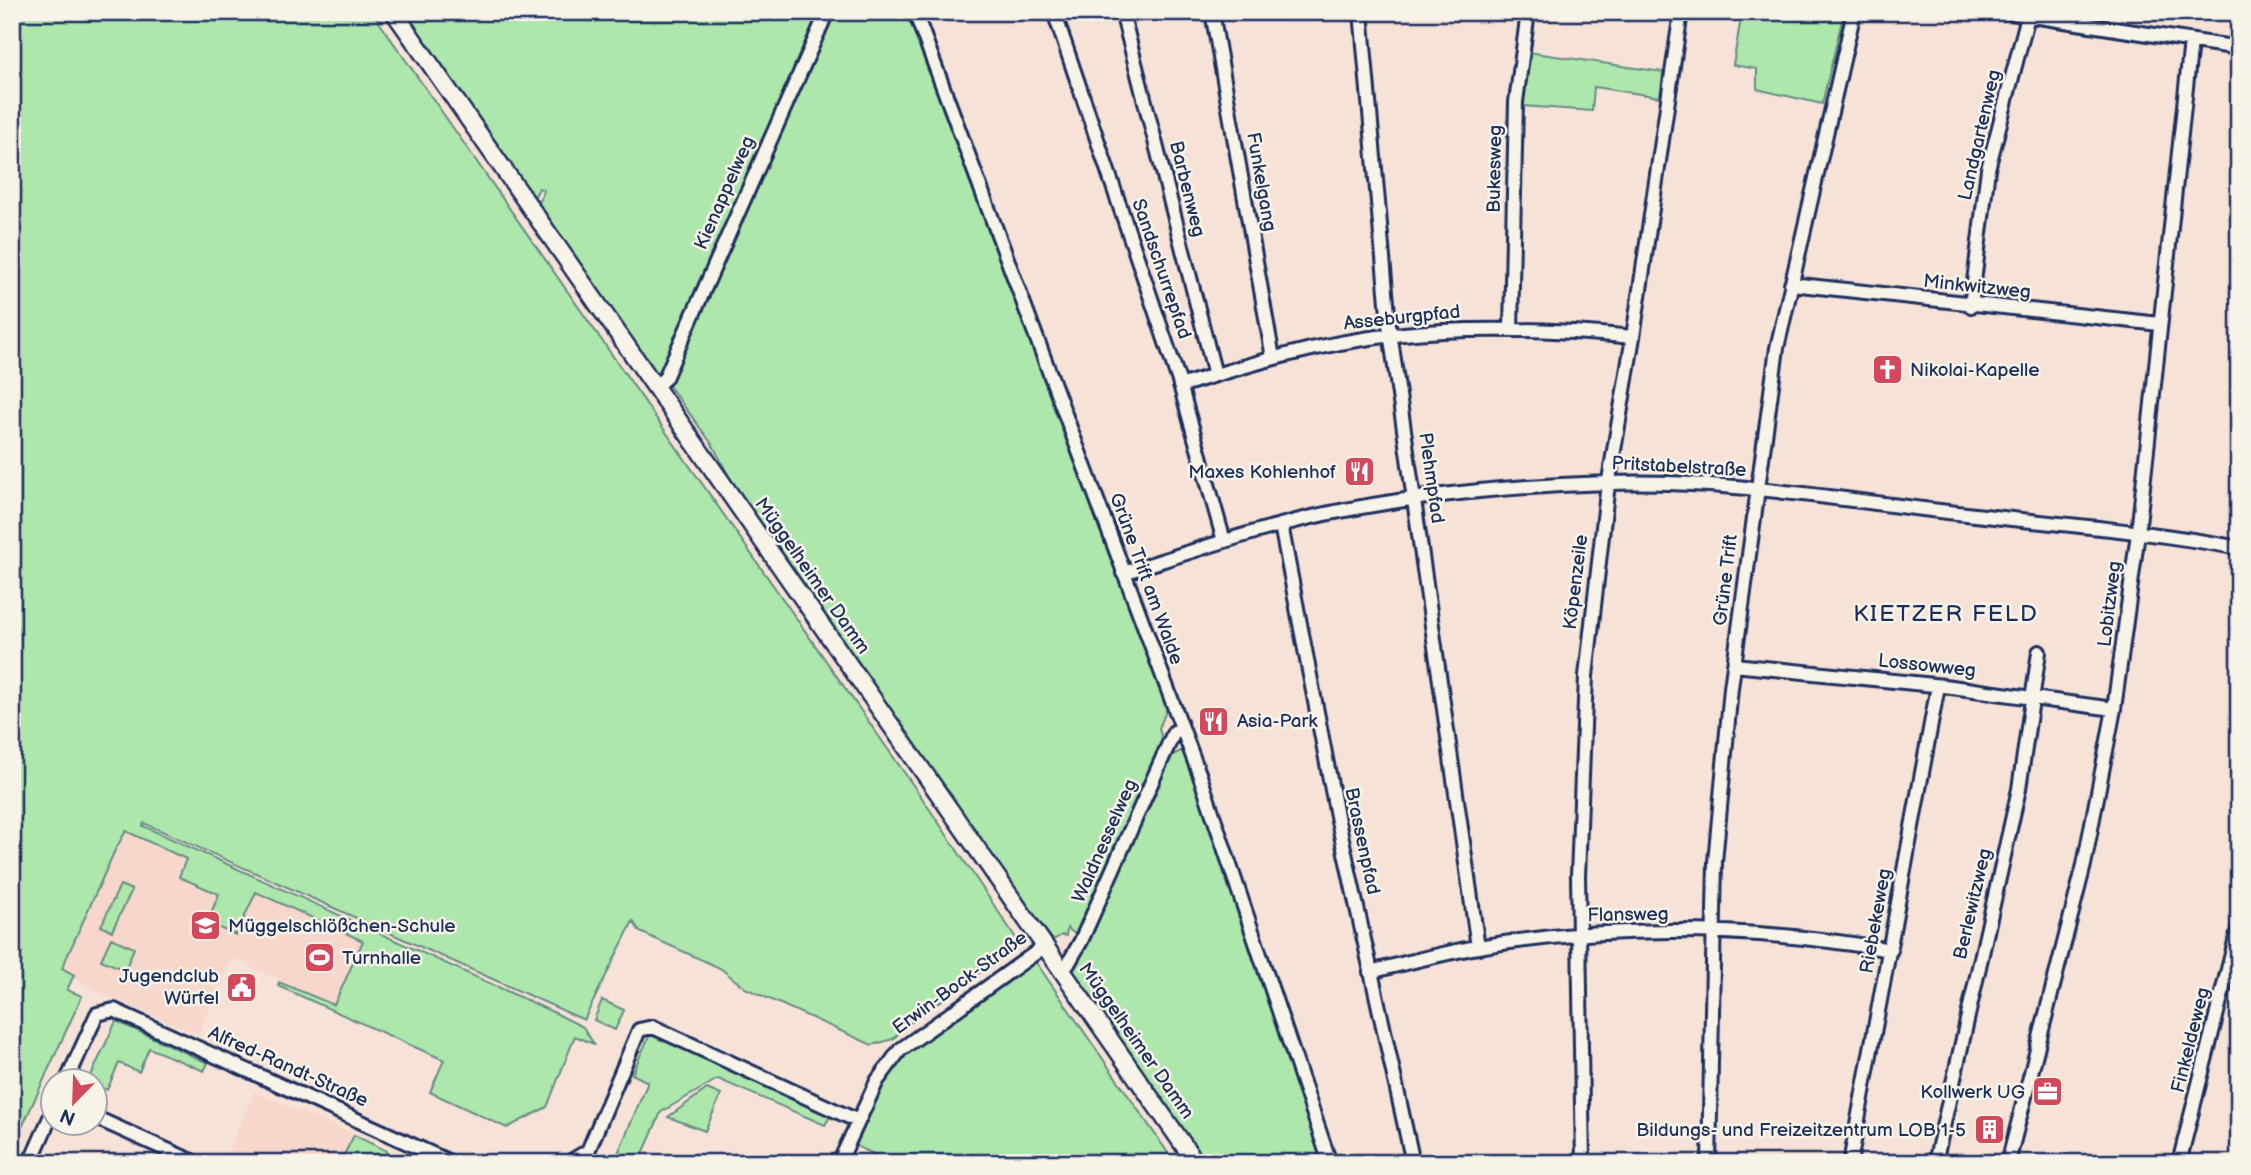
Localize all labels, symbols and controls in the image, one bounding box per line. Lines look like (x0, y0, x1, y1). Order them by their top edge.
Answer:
street label: Landgartenweg (1954, 67, 2006, 203)
street label: Bukesweg (1483, 125, 1507, 213)
street label: Funkelgang (1241, 131, 1281, 233)
street label: Kienappelweg (690, 133, 760, 253)
street label: Barbenweg (1164, 139, 1210, 239)
street label: Sandschurrepfad (1126, 196, 1196, 342)
street label: Minkwitzweg (1922, 270, 2032, 304)
street label: Asseburgpfad (1342, 300, 1462, 336)
church icon: Nikolai-Kapelle (1870, 353, 1904, 387)
place label: Nikolai-Kapelle (1910, 359, 2039, 382)
street label: Plehmpfad (1413, 431, 1449, 525)
street label: Pritstabelstraße (1611, 452, 1747, 482)
restaurant icon: Maxes Kohlenhof (1342, 455, 1376, 489)
place label: Maxes Kohlenhof (1188, 461, 1336, 484)
street label: Grüne Trift am Walde (1104, 490, 1188, 668)
street label: Müggelheimer Damm (749, 493, 875, 659)
street label: Köpenzeile (1559, 533, 1593, 631)
street label: Grüne Trift (1709, 533, 1743, 627)
street label: Lobitzweg (2093, 560, 2127, 648)
district label: KIETZER FELD (1853, 600, 2039, 628)
street label: Lossowweg (1877, 649, 1977, 683)
restaurant icon: Asia-Park (1197, 704, 1231, 738)
place label: Asia-Park (1237, 710, 1318, 733)
street label: Waldnesselweg (1067, 776, 1143, 906)
street label: Brassenpfad (1339, 785, 1385, 897)
street label: Berlewitzweg (1949, 846, 1997, 962)
street label: Riebekeweg (1855, 867, 1897, 975)
street label: Flansweg (1587, 903, 1669, 927)
school or university icon: Müggelschlößchen-Schule (188, 909, 222, 943)
place label: Müggelschlößchen-Schule (228, 915, 456, 938)
street label: Erwin-Bock-Straße (888, 926, 1032, 1040)
sports icon: Turnhalle (302, 941, 336, 975)
place label: Turnhalle (342, 947, 421, 970)
street label: Müggelheimer Damm (1073, 958, 1199, 1124)
place label: Jugendclub Würfel (119, 965, 219, 1010)
public building icon: Jugendclub Würfel (225, 970, 259, 1004)
street label: Finkeldeweg (2167, 985, 2215, 1095)
street label: Alfred-Randt-Straße (205, 1021, 371, 1113)
north arrow (38, 1066, 108, 1136)
office icon: Kollwerk UG (2031, 1075, 2065, 1109)
place label: Kollwerk UG (1920, 1081, 2025, 1104)
text: N (57, 1103, 79, 1130)
building icon: Bildungs- und Freizeitzentrum LOB 1-5 (1972, 1113, 2006, 1147)
place label: Bildungs- und Freizeitzentrum LOB 1-5 (1636, 1119, 1966, 1142)

